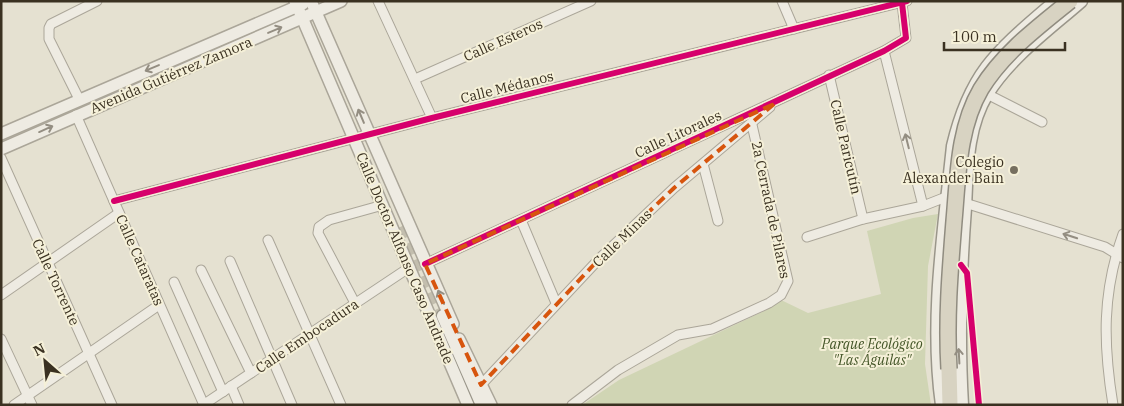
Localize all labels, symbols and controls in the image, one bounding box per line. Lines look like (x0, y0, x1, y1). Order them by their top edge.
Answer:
street label: Calle Esteros (461, 14, 546, 65)
scale bar (944, 20, 1065, 52)
one-way arrow (267, 24, 282, 34)
text: 100 m (952, 27, 997, 46)
street label: Avenida Gutiérrez Zamora (87, 33, 255, 117)
one-way arrow (145, 64, 160, 73)
street label: Calle Médanos (459, 67, 556, 107)
street label: Calle Paricutín (826, 98, 866, 196)
street label: Calle Litorales (632, 106, 724, 162)
one-way arrow (355, 109, 365, 124)
one-way arrow (38, 124, 53, 134)
one-way arrow (902, 134, 911, 150)
street label: 2a Cerrada de Pilares (748, 140, 794, 281)
street label: Calle Doctor Alfonso Caso Andrade (352, 150, 458, 366)
place label: Colegio Alexander Bain (903, 153, 1004, 187)
marker: Colegio Alexander Bain (1008, 164, 1020, 176)
street label: Calle Minas (588, 205, 656, 271)
street label: Calle Cataratas (112, 212, 168, 309)
one-way arrow (1063, 231, 1079, 240)
street label: Calle Torrente (28, 236, 84, 328)
one-way arrow (435, 290, 445, 305)
street label: Calle Embocadura (252, 295, 362, 377)
park label: Parque Ecológico "Las Águilas" (820, 335, 923, 369)
north arrow (20, 336, 70, 386)
text: N (30, 339, 48, 360)
one-way arrow (955, 348, 964, 364)

